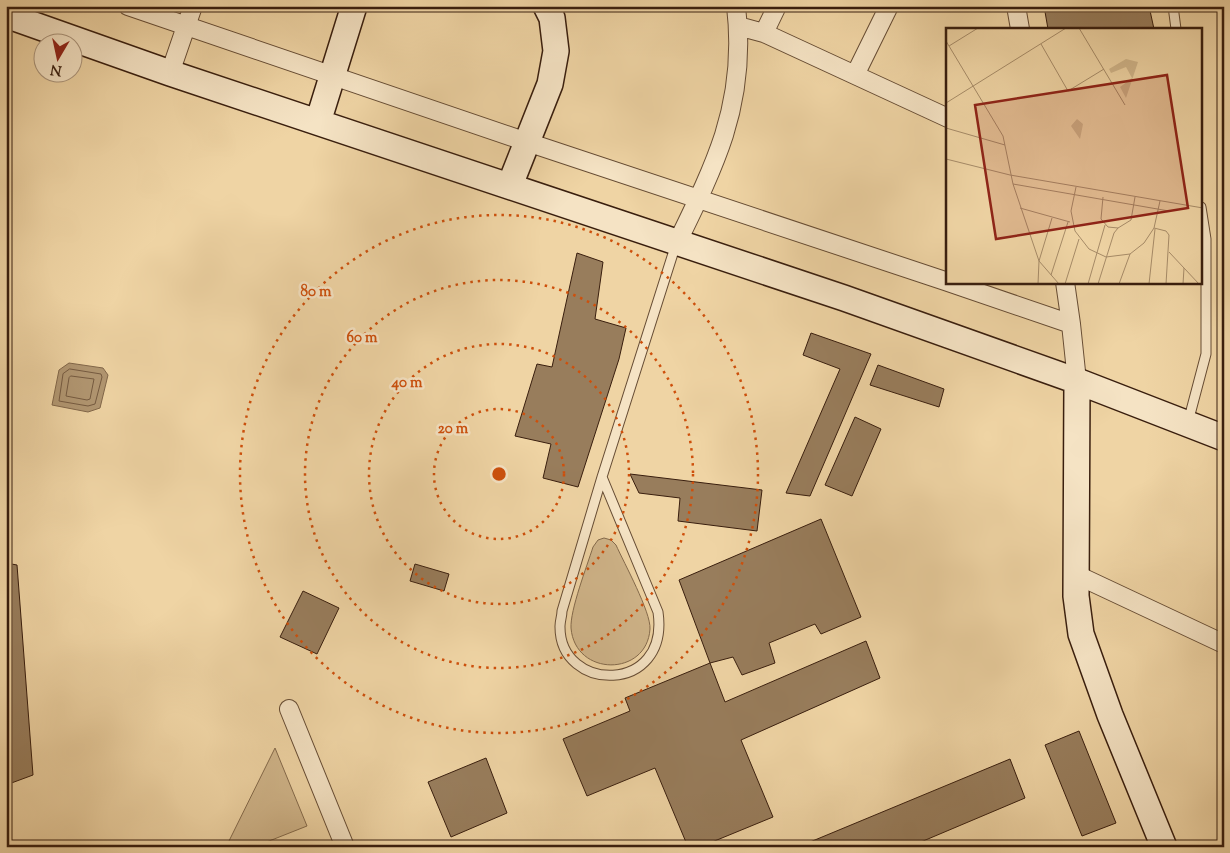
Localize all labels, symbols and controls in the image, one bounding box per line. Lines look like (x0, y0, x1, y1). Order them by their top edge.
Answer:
inset map (946, 28, 1202, 284)
north arrow (32, 32, 82, 82)
text: N (49, 58, 63, 80)
text: 80 m (300, 282, 332, 303)
text: 60 m (347, 328, 378, 349)
text: 40 m (391, 373, 423, 394)
text: 20 m (438, 419, 469, 440)
centre of rings (490, 465, 508, 483)

